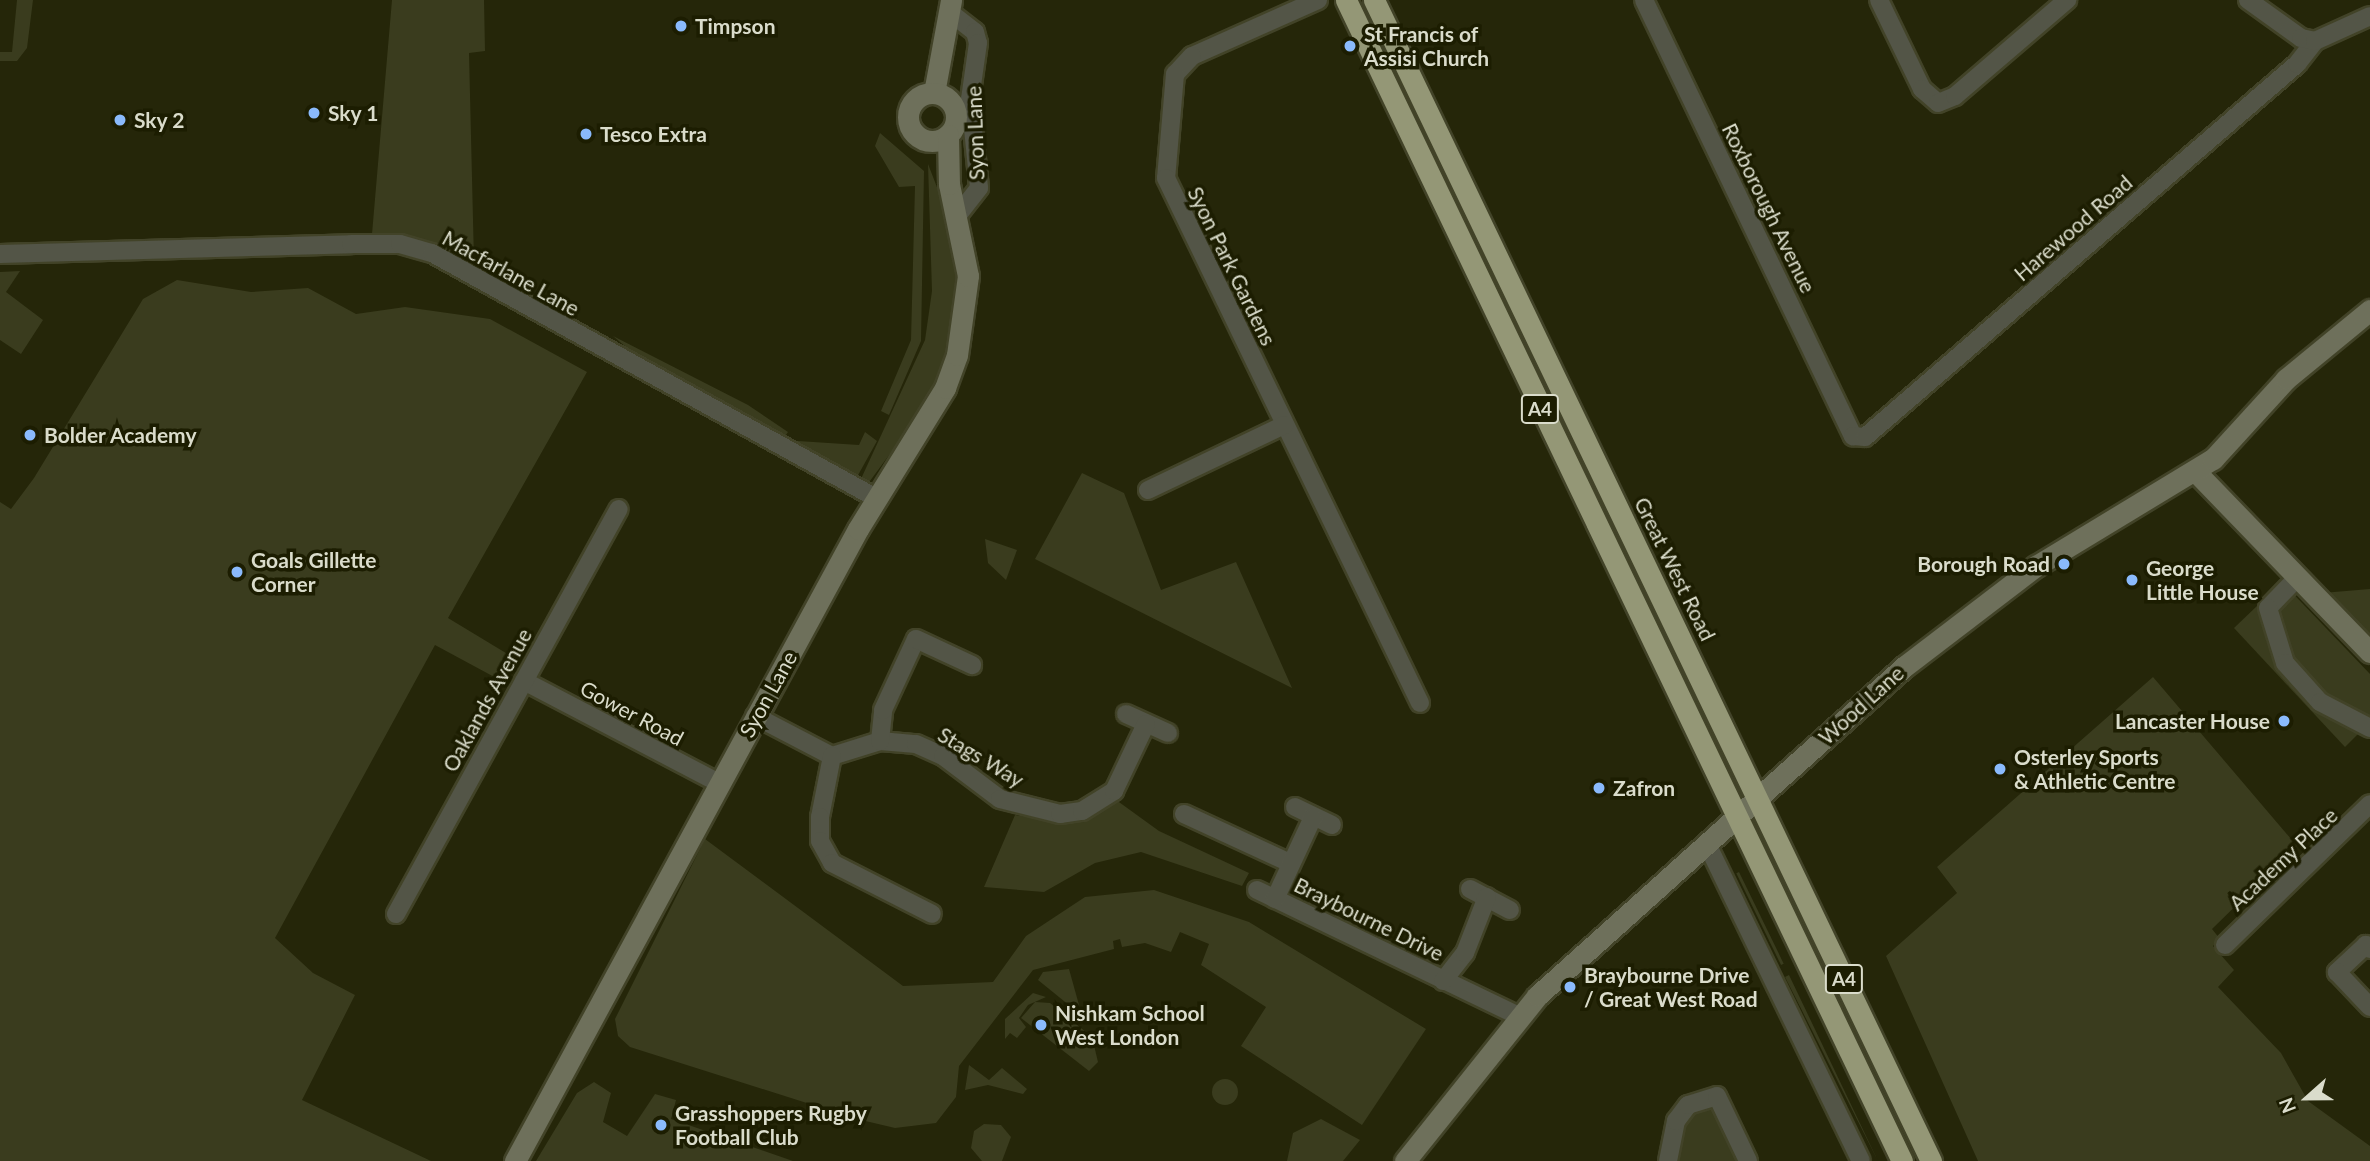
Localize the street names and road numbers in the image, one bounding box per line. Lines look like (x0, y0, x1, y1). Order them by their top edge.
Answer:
street label: Syon Lane (961, 85, 989, 181)
street label: Roxborough Avenue (1717, 119, 1821, 297)
street label: Harewood Road (2009, 170, 2137, 286)
street label: Syon Park Gardens (1183, 183, 1281, 349)
street label: Macfarlane Lane (438, 225, 584, 321)
road number: A4 (1521, 394, 1559, 424)
street label: Great West Road (1629, 493, 1721, 645)
street label: Oaklands Avenue (437, 624, 537, 776)
street label: Syon Lane (734, 647, 802, 741)
street label: Wood Lane (1813, 660, 1909, 750)
street label: Gower Road (576, 675, 688, 751)
street label: Stags Way (933, 722, 1029, 792)
street label: Academy Place (2223, 802, 2343, 916)
street label: Braybourne Drive (1290, 872, 1448, 966)
road number: A4 (1825, 964, 1863, 995)

